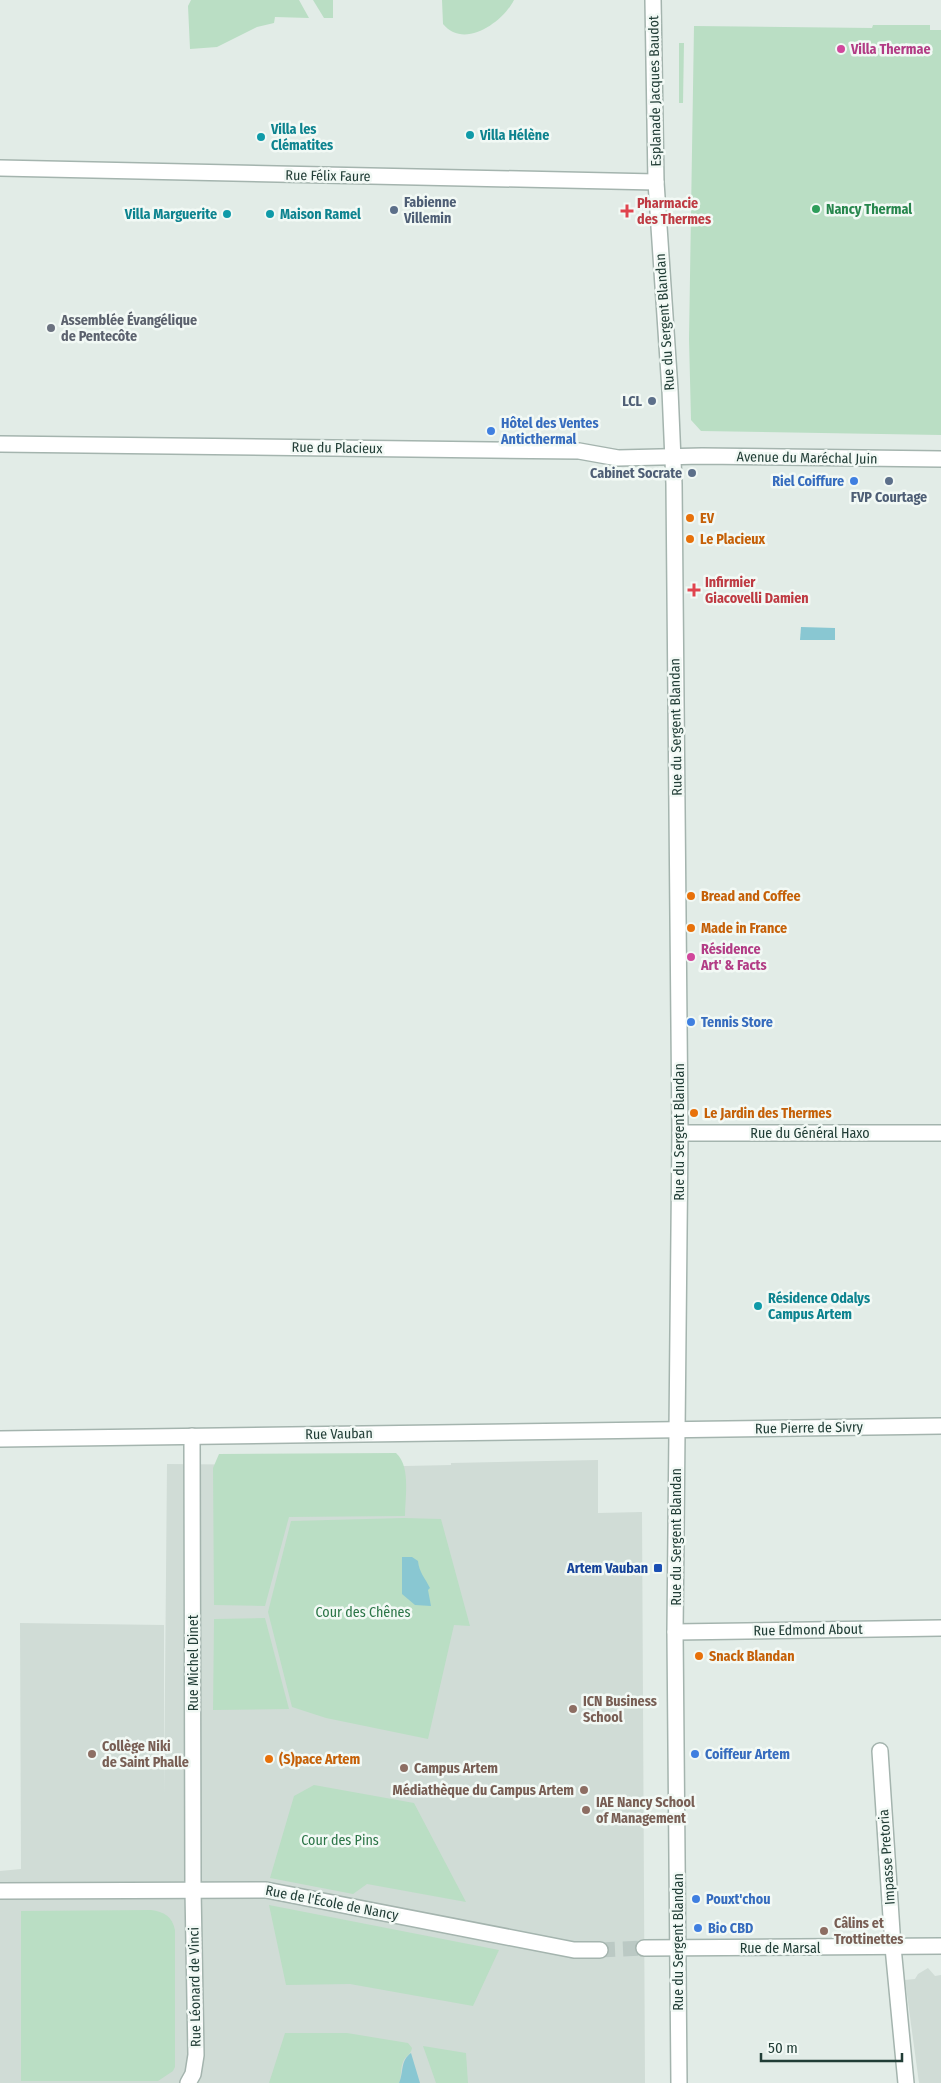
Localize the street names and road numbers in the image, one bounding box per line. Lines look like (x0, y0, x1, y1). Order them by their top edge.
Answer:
street label: Esplanade Jacques Baudot (645, 15, 665, 167)
street label: Rue Félix Faure (285, 167, 371, 185)
street label: Rue du Sergent Blandan (652, 253, 678, 391)
street label: Rue du Placieux (291, 439, 383, 457)
street label: Avenue du Maréchal Juin (736, 448, 878, 468)
street label: Rue du Sergent Blandan (666, 658, 686, 796)
street label: Rue du Sergent Blandan (671, 1063, 688, 1201)
street label: Rue du Général Haxo (750, 1125, 870, 1142)
street label: Rue Pierre de Sivry (755, 1419, 864, 1437)
street label: Rue Vauban (305, 1425, 373, 1443)
street label: Rue du Sergent Blandan (668, 1468, 685, 1606)
street label: Rue Michel Dinet (185, 1614, 202, 1711)
street label: Rue Edmond About (753, 1621, 863, 1639)
street label: Impasse Pretoria (875, 1808, 899, 1905)
street label: Rue du Sergent Blandan (670, 1873, 687, 2011)
street label: Rue de l'École de Nancy (264, 1881, 401, 1924)
street label: Rue Léonard de Vinci (185, 1927, 205, 2047)
street label: Rue de Marsal (740, 1940, 821, 1957)

